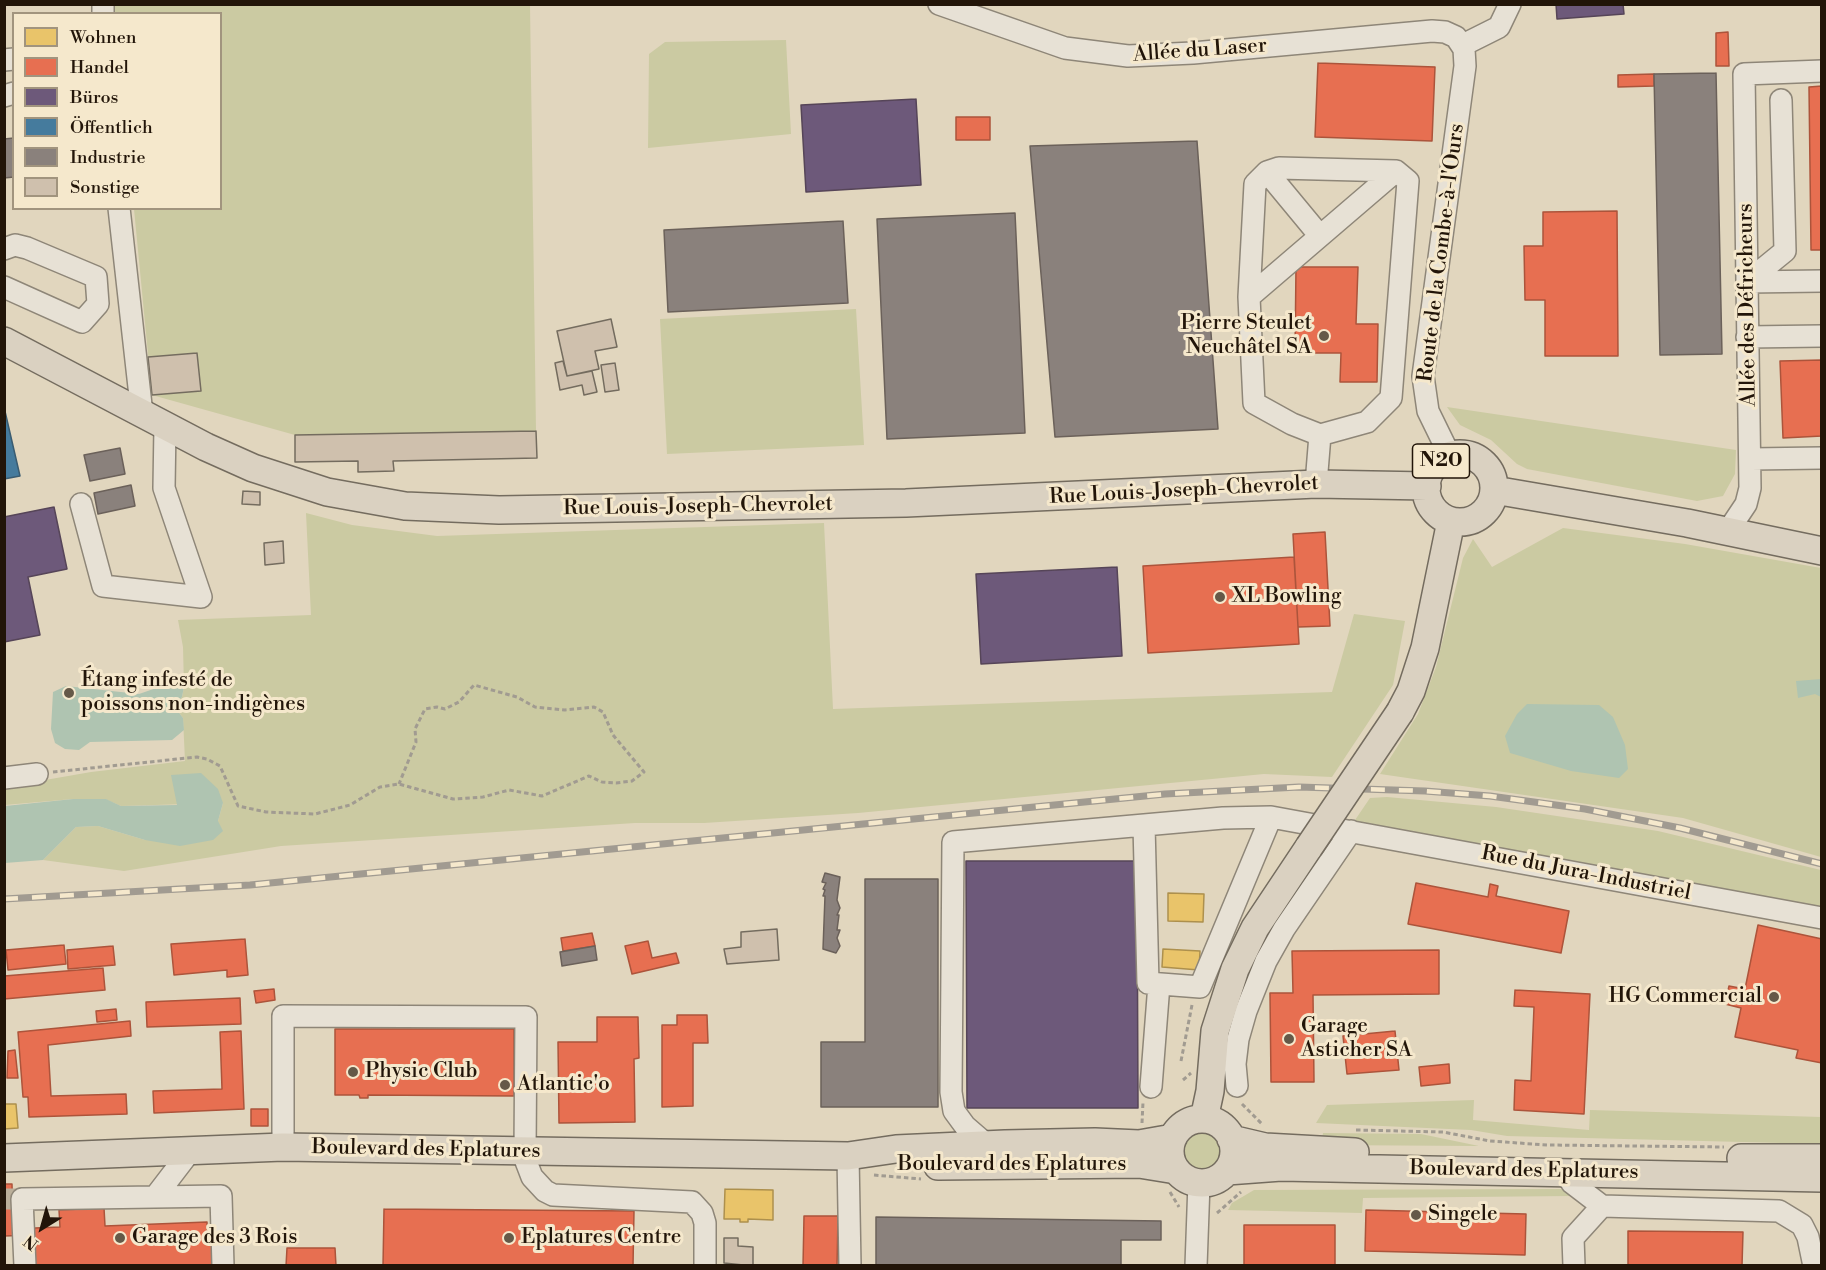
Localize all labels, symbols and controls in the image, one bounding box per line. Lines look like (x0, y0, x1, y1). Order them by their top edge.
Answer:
legend (12, 12, 222, 210)
text: Wohnen (70, 26, 137, 49)
street label: Allée du Laser (1132, 34, 1268, 68)
text: Handel (70, 56, 129, 79)
text: Büros (70, 86, 118, 109)
text: Öffentlich (70, 116, 153, 139)
street label: Route de la Combe-à-l'Ours (1414, 122, 1470, 384)
text: Industrie (70, 146, 146, 169)
text: Sonstige (70, 176, 140, 199)
street label: Allée des Défricheurs (1734, 203, 1762, 407)
place label: Pierre Steulet Neuchâtel SA (1181, 311, 1312, 361)
marker: Pierre Steulet Neuchâtel SA (1317, 329, 1331, 343)
road number: N20 (1412, 444, 1470, 478)
street label: Rue Louis-Joseph-Chevrolet (1049, 471, 1319, 511)
street label: Rue Louis-Joseph-Chevrolet (563, 492, 833, 522)
place label: XL Bowling (1232, 584, 1342, 610)
marker: XL Bowling (1213, 590, 1227, 604)
place label: Étang infesté de poissons non-indigènes (81, 668, 305, 718)
marker: Étang infesté de poissons non-indigènes (62, 686, 76, 700)
street label: Rue du Jura-Industriel (1479, 841, 1693, 907)
place label: HG Commercial (1609, 984, 1762, 1010)
marker: HG Commercial (1767, 990, 1781, 1004)
place label: Garage Asticher SA (1301, 1014, 1412, 1064)
marker: Garage Asticher SA (1282, 1032, 1296, 1046)
place label: Physic Club (365, 1059, 478, 1085)
marker: Physic Club (346, 1065, 360, 1079)
place label: Atlantic'o (517, 1072, 610, 1098)
marker: Atlantic'o (498, 1078, 512, 1092)
street label: Boulevard des Eplatures (311, 1135, 541, 1165)
street label: Boulevard des Eplatures (897, 1152, 1127, 1178)
street label: Boulevard des Eplatures (1409, 1156, 1639, 1186)
north arrow (12, 1198, 72, 1258)
place label: Singele (1428, 1202, 1498, 1228)
marker: Singele (1409, 1208, 1423, 1222)
place label: Garage des 3 Rois (132, 1225, 298, 1251)
place label: Eplatures Centre (521, 1225, 681, 1251)
text: N (20, 1231, 42, 1254)
marker: Garage des 3 Rois (113, 1231, 127, 1245)
marker: Eplatures Centre (502, 1231, 516, 1245)

